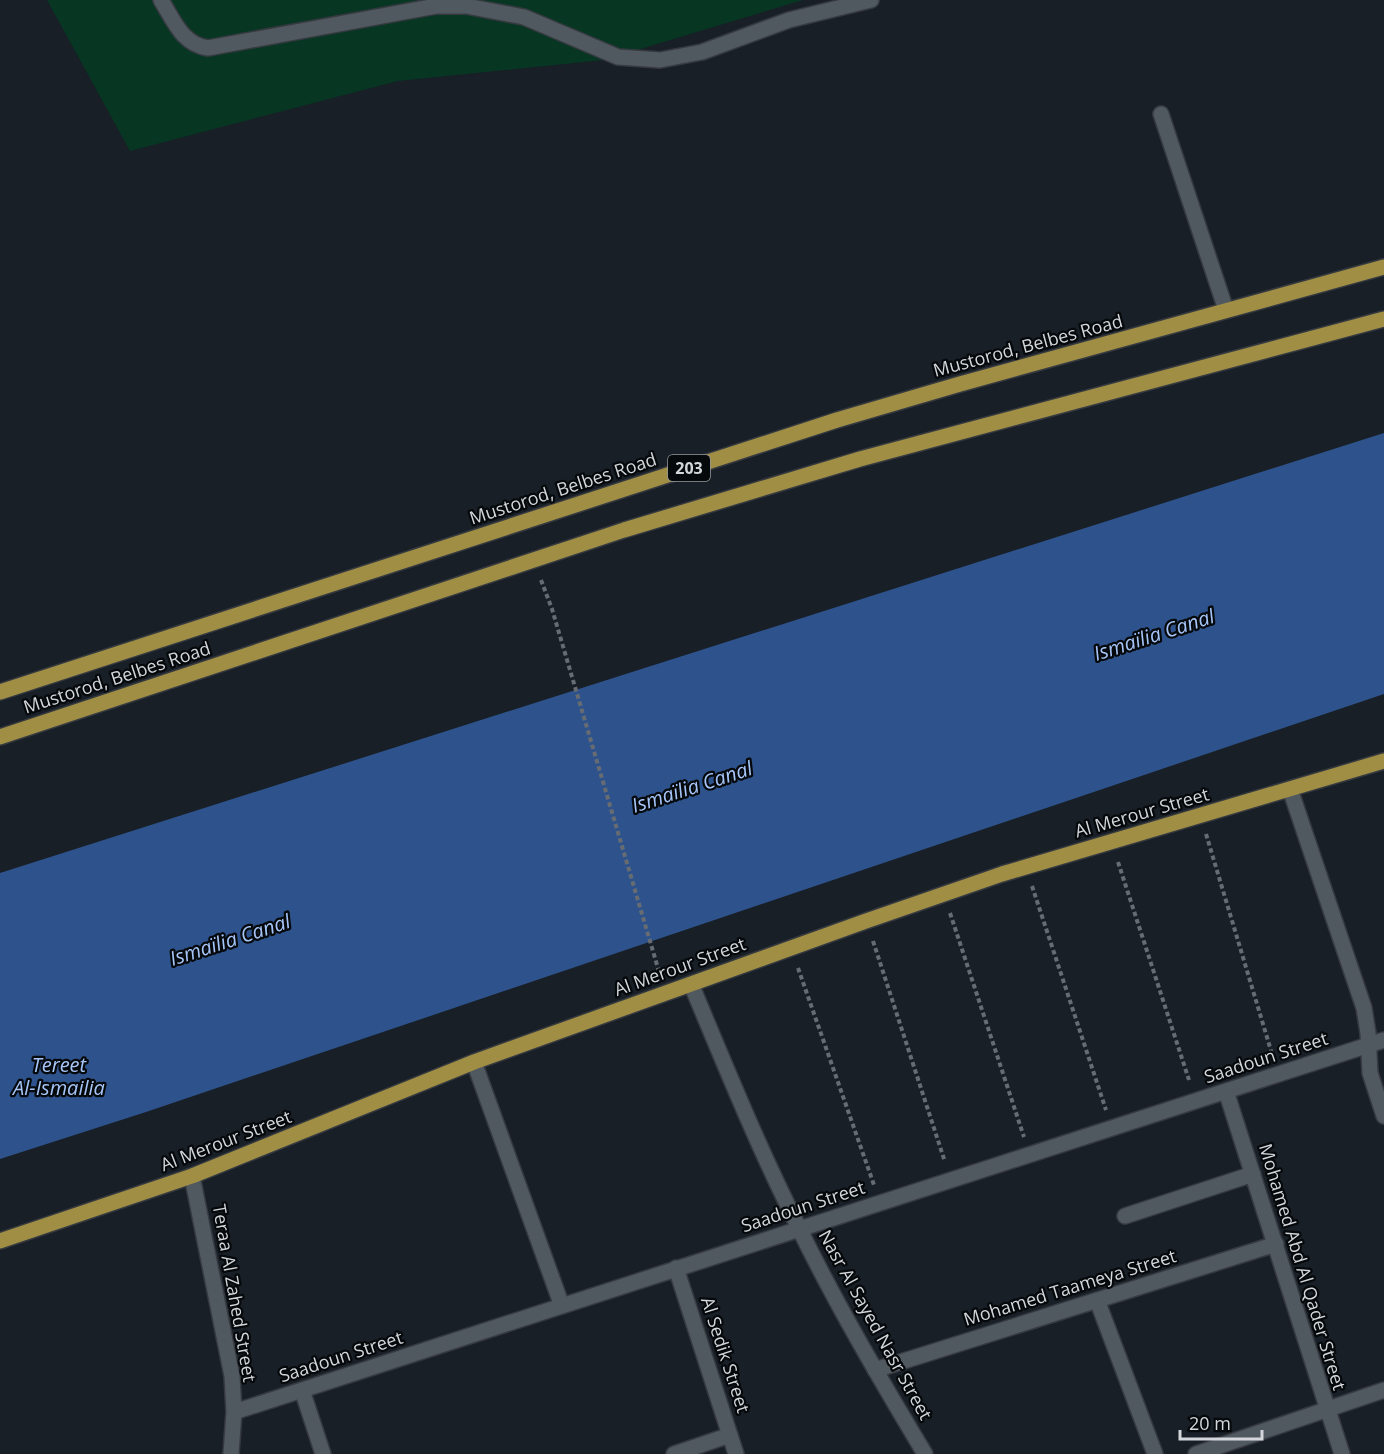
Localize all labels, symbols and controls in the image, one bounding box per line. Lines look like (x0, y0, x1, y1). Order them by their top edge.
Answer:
street label: Mustorod, Belbes Road (930, 308, 1125, 382)
street label: Mustorod, Belbes Road (466, 446, 659, 530)
road number: 203 (668, 455, 710, 481)
water label: Ismaïlia Canal (1090, 602, 1219, 667)
street label: Mustorod, Belbes Road (20, 635, 213, 719)
water label: Ismaïlia Canal (628, 754, 757, 819)
street label: Al Merour Street (1072, 781, 1212, 843)
water label: Ismaïlia Canal (166, 907, 295, 972)
street label: Al Merour Street (611, 931, 749, 1001)
street label: Saadoun Street (1201, 1026, 1331, 1088)
water label: Tereet Al-Ismailia (11, 1051, 105, 1101)
street label: Al Merour Street (157, 1104, 295, 1176)
street label: Mohamed Abd Al Qader Street (1254, 1140, 1352, 1393)
street label: Saadoun Street (738, 1175, 868, 1237)
street label: Teraa Al Zahed Street (208, 1202, 262, 1384)
street label: Nasr Al Sayed Nasr Street (814, 1225, 938, 1424)
street label: Mohamed Taameya Street (960, 1243, 1179, 1331)
street label: Al Sedik Street (696, 1294, 756, 1416)
street label: Saadoun Street (276, 1325, 406, 1387)
scale bar (1180, 1403, 1262, 1441)
text: 20 m (1189, 1411, 1231, 1435)

